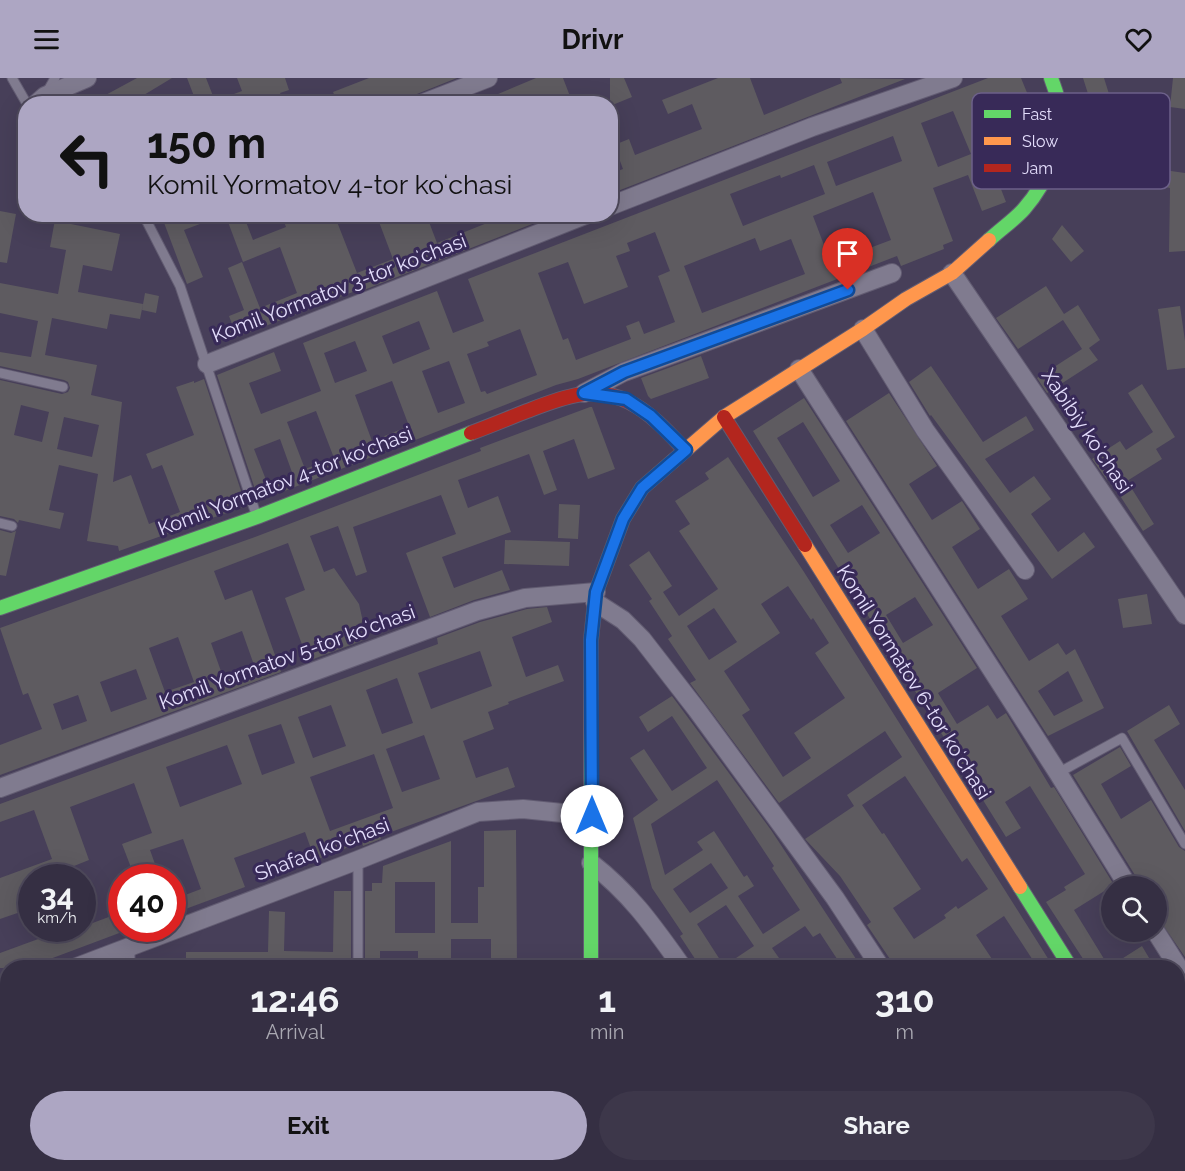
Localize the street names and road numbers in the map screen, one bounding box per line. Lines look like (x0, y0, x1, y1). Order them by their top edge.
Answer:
street label: Komil Yormatov 3-tor koʻchasi (208, 228, 470, 348)
street label: Xabibiy koʻchasi (1037, 364, 1137, 498)
street label: Komil Yormatov 4-tor koʻchasi (154, 421, 416, 541)
street label: Komil Yormatov 6-tor koʻchasi (832, 560, 996, 804)
street label: Komil Yormatov 5-tor koʻchasi (156, 599, 418, 715)
street label: Shafaq koʻchasi (251, 812, 393, 886)

